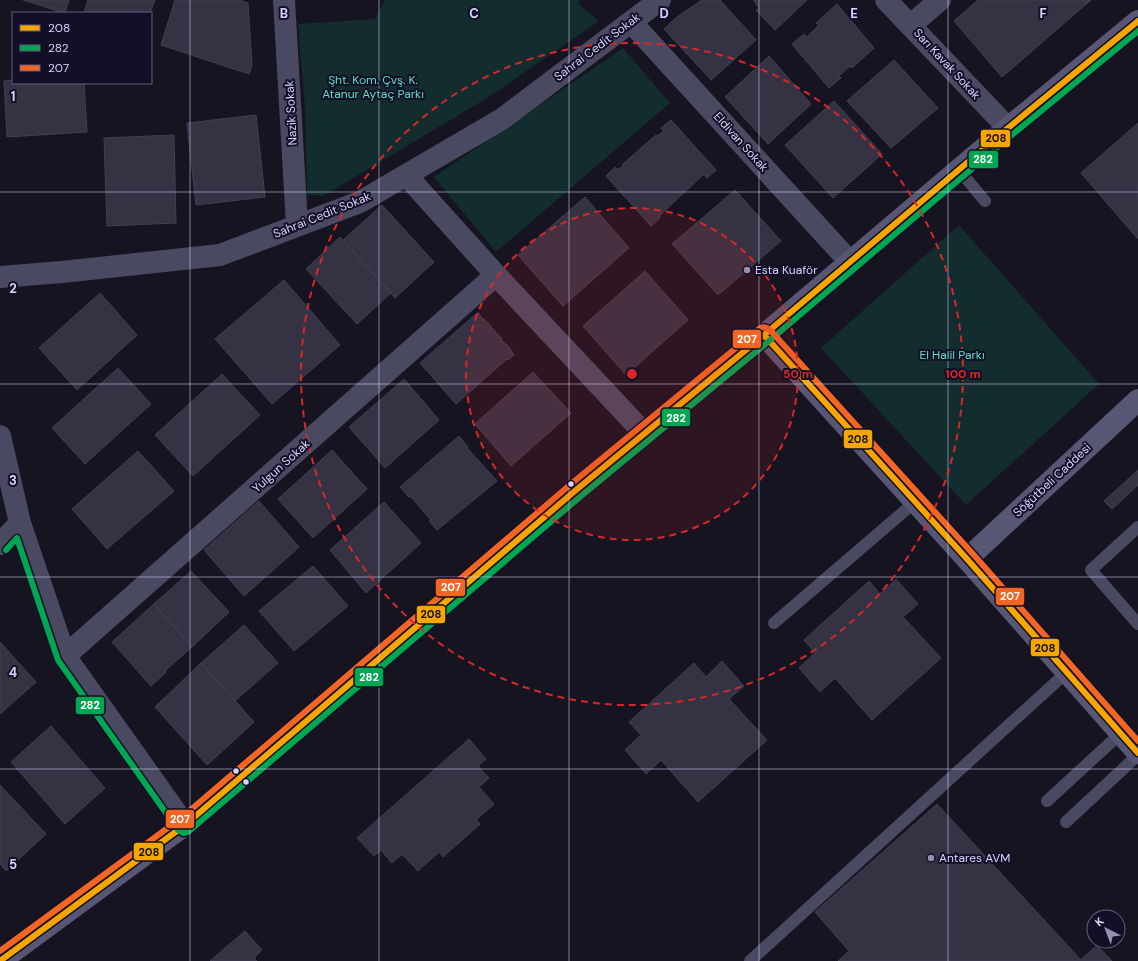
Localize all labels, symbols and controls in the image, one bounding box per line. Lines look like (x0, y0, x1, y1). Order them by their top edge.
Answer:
text: B (280, 5, 288, 22)
text: C (469, 5, 479, 22)
text: D (659, 5, 669, 22)
text: E (850, 5, 858, 22)
text: F (1039, 5, 1047, 22)
street label: Sahrai Cedit Sokak (551, 9, 643, 85)
legend (12, 12, 152, 84)
text: 208 (48, 20, 70, 36)
street label: Sarı Kavak Sokak (910, 25, 984, 103)
text: 282 (48, 40, 69, 56)
text: 207 (48, 60, 69, 76)
park label: Şht. Kom. Çvş. K. Atanur Aytaç Parkı (322, 72, 424, 102)
street label: Nazik Sokak (281, 80, 301, 146)
text: 1 (11, 88, 15, 105)
street label: Eldivan Sokak (710, 109, 772, 175)
line badge: 208 (980, 129, 1011, 148)
text: 208 (985, 131, 1007, 145)
line badge: 282 (968, 150, 999, 169)
text: 282 (973, 152, 993, 166)
street label: Sahrai Cedit Sokak (271, 188, 373, 242)
place label: Esta Kuaför (755, 262, 818, 278)
marker: Esta Kuaför (742, 265, 752, 275)
text: 2 (9, 280, 17, 297)
line badge: 207 (732, 329, 762, 349)
text: 207 (737, 332, 757, 346)
park label: El Halil Parkı (919, 347, 985, 363)
text: 50 m (783, 366, 813, 382)
text: 100 m (945, 366, 981, 382)
centre of rings (625, 367, 639, 381)
line badge: 282 (661, 408, 691, 427)
text: 282 (666, 411, 686, 425)
line badge: 208 (843, 429, 873, 449)
text: 208 (847, 432, 869, 446)
street label: Yulgun Sokak (249, 436, 313, 496)
street label: Söğütbeli Caddesi (1010, 440, 1095, 520)
text: 3 (9, 472, 17, 489)
unlabelled marker (566, 479, 576, 489)
line badge: 207 (435, 578, 466, 597)
text: 207 (441, 580, 461, 594)
line badge: 207 (995, 587, 1025, 606)
text: 207 (1000, 589, 1020, 603)
line badge: 208 (416, 605, 446, 624)
text: 208 (420, 607, 442, 621)
line badge: 208 (1030, 638, 1060, 657)
text: 208 (1034, 641, 1056, 655)
text: 4 (9, 664, 17, 681)
line badge: 282 (354, 667, 384, 687)
text: 282 (359, 670, 379, 684)
line badge: 282 (75, 696, 105, 715)
text: 282 (80, 698, 100, 712)
unlabelled marker (231, 766, 241, 776)
unlabelled marker (241, 777, 251, 787)
line badge: 207 (165, 809, 195, 829)
text: 207 (170, 812, 190, 826)
line badge: 208 (133, 842, 164, 861)
text: 208 (138, 845, 160, 859)
place label: Antares AVM (939, 850, 1010, 866)
marker: Antares AVM (926, 853, 936, 863)
text: 5 (9, 856, 17, 873)
north arrow (1086, 909, 1126, 949)
text: K (1092, 914, 1107, 929)

